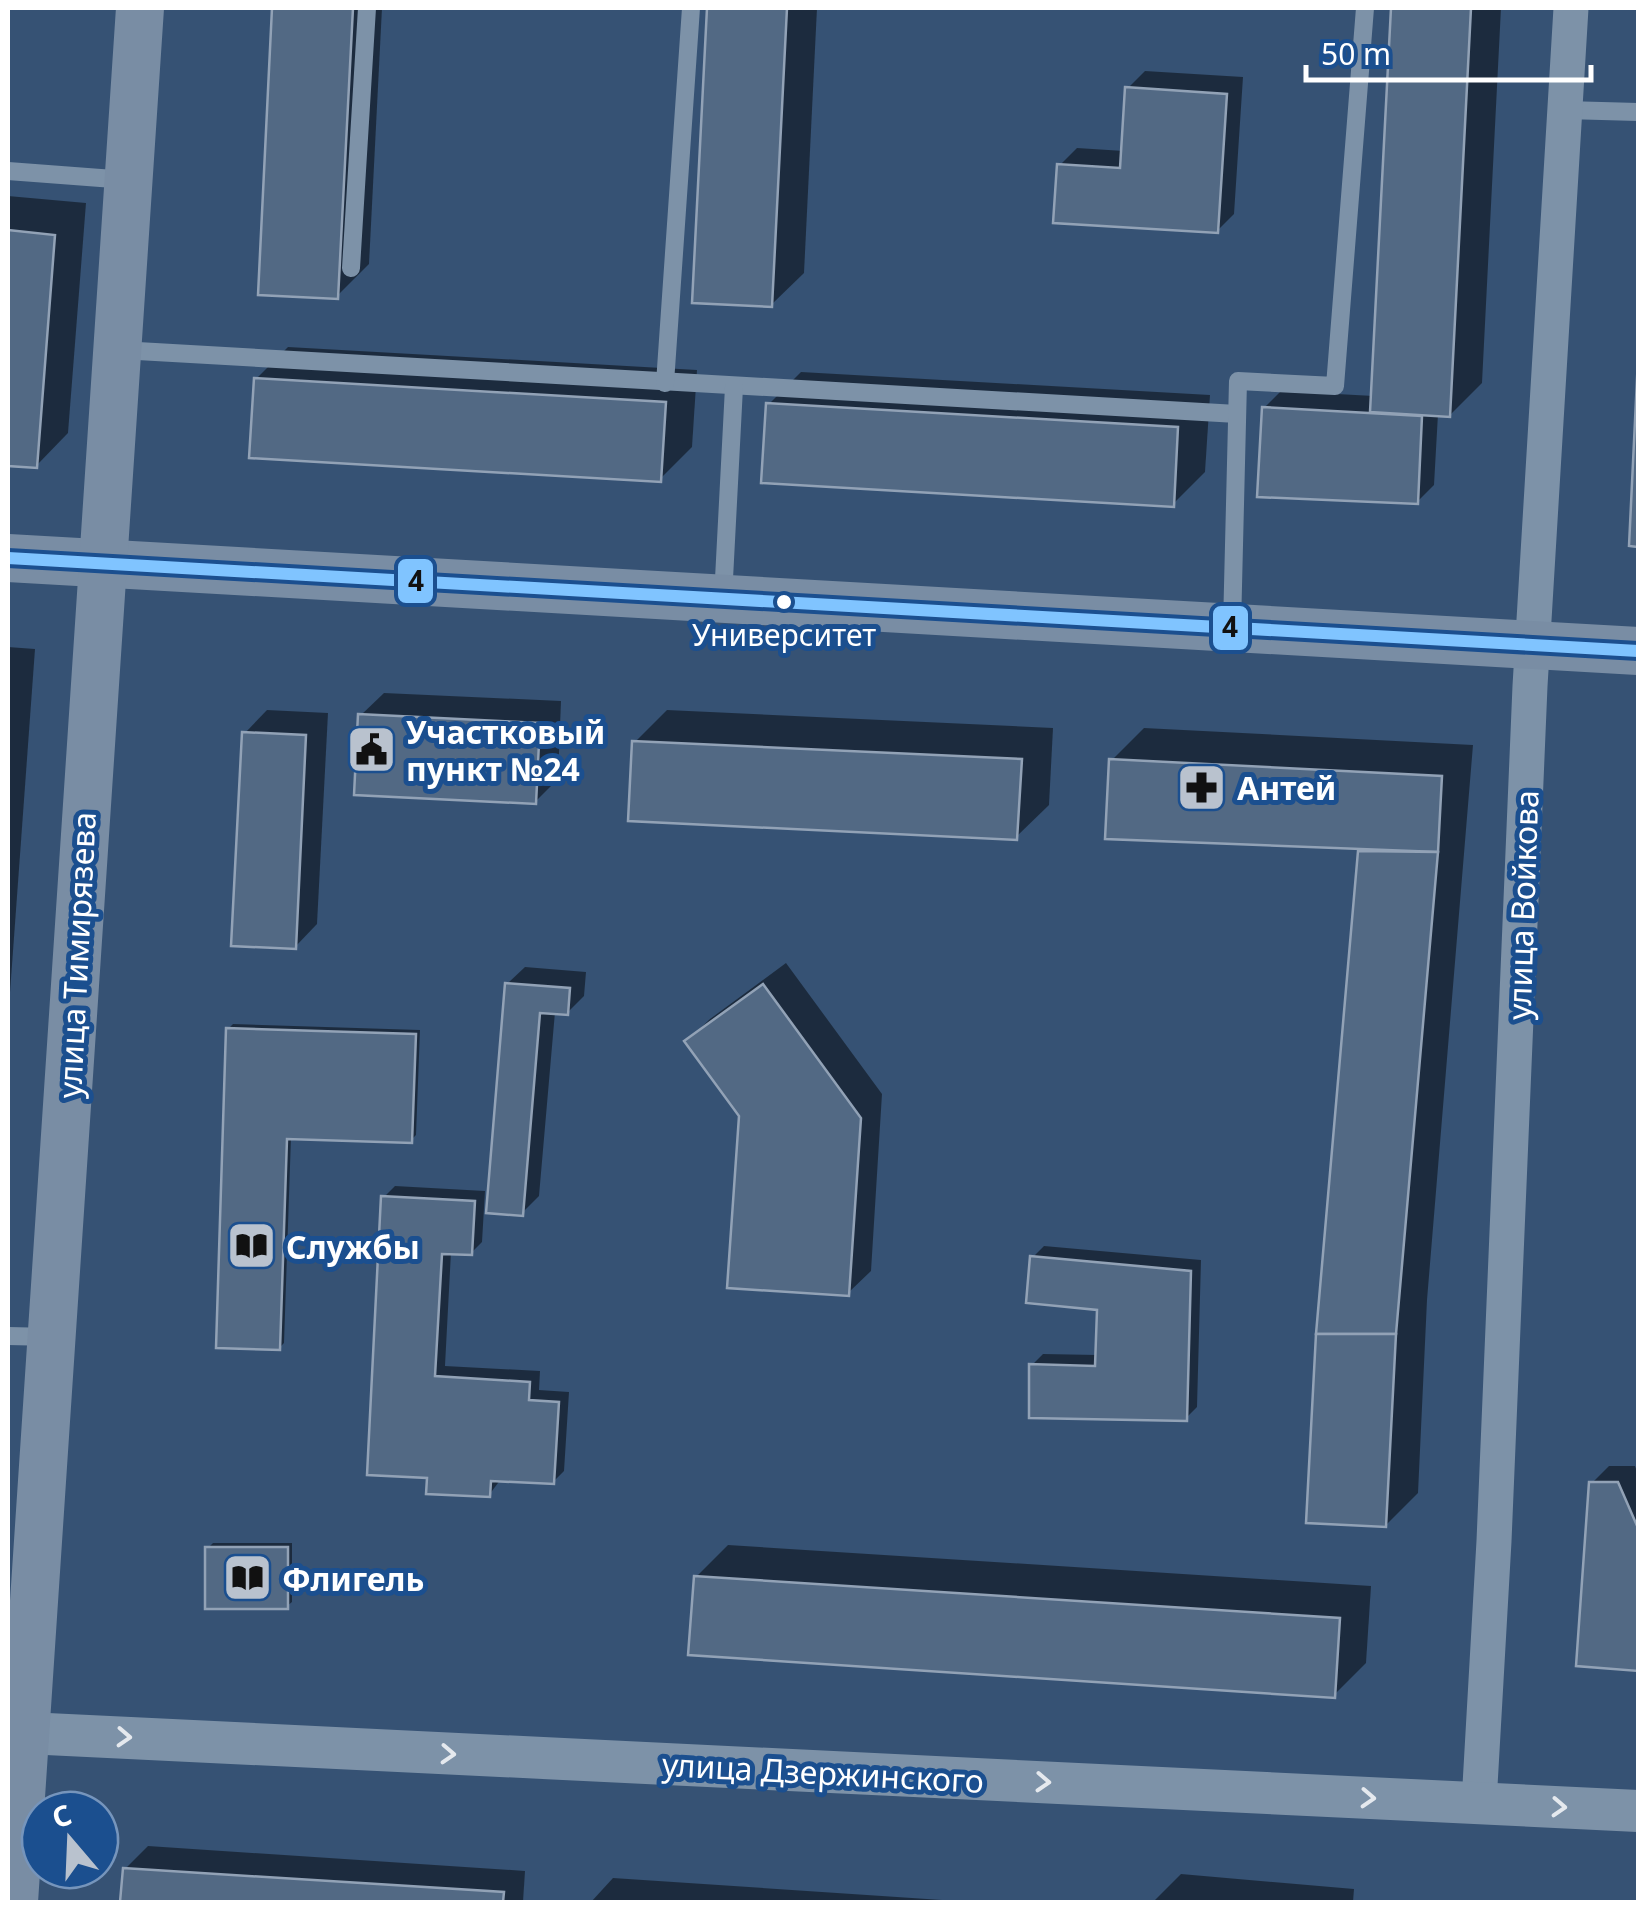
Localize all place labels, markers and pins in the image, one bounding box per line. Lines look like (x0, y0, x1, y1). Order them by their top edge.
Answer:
marker: Университет (774, 592, 794, 612)
place label: Университет (692, 614, 876, 655)
place label: Участковый пункт №24 (406, 710, 605, 790)
public building icon: Участковый пункт №24 (345, 723, 397, 775)
pharmacy icon: Антей (1176, 761, 1228, 813)
place label: Антей (1237, 766, 1336, 809)
library icon: Службы (225, 1220, 277, 1272)
place label: Службы (286, 1225, 420, 1268)
library icon: Флигель (221, 1552, 273, 1604)
place label: Флигель (282, 1557, 424, 1600)

